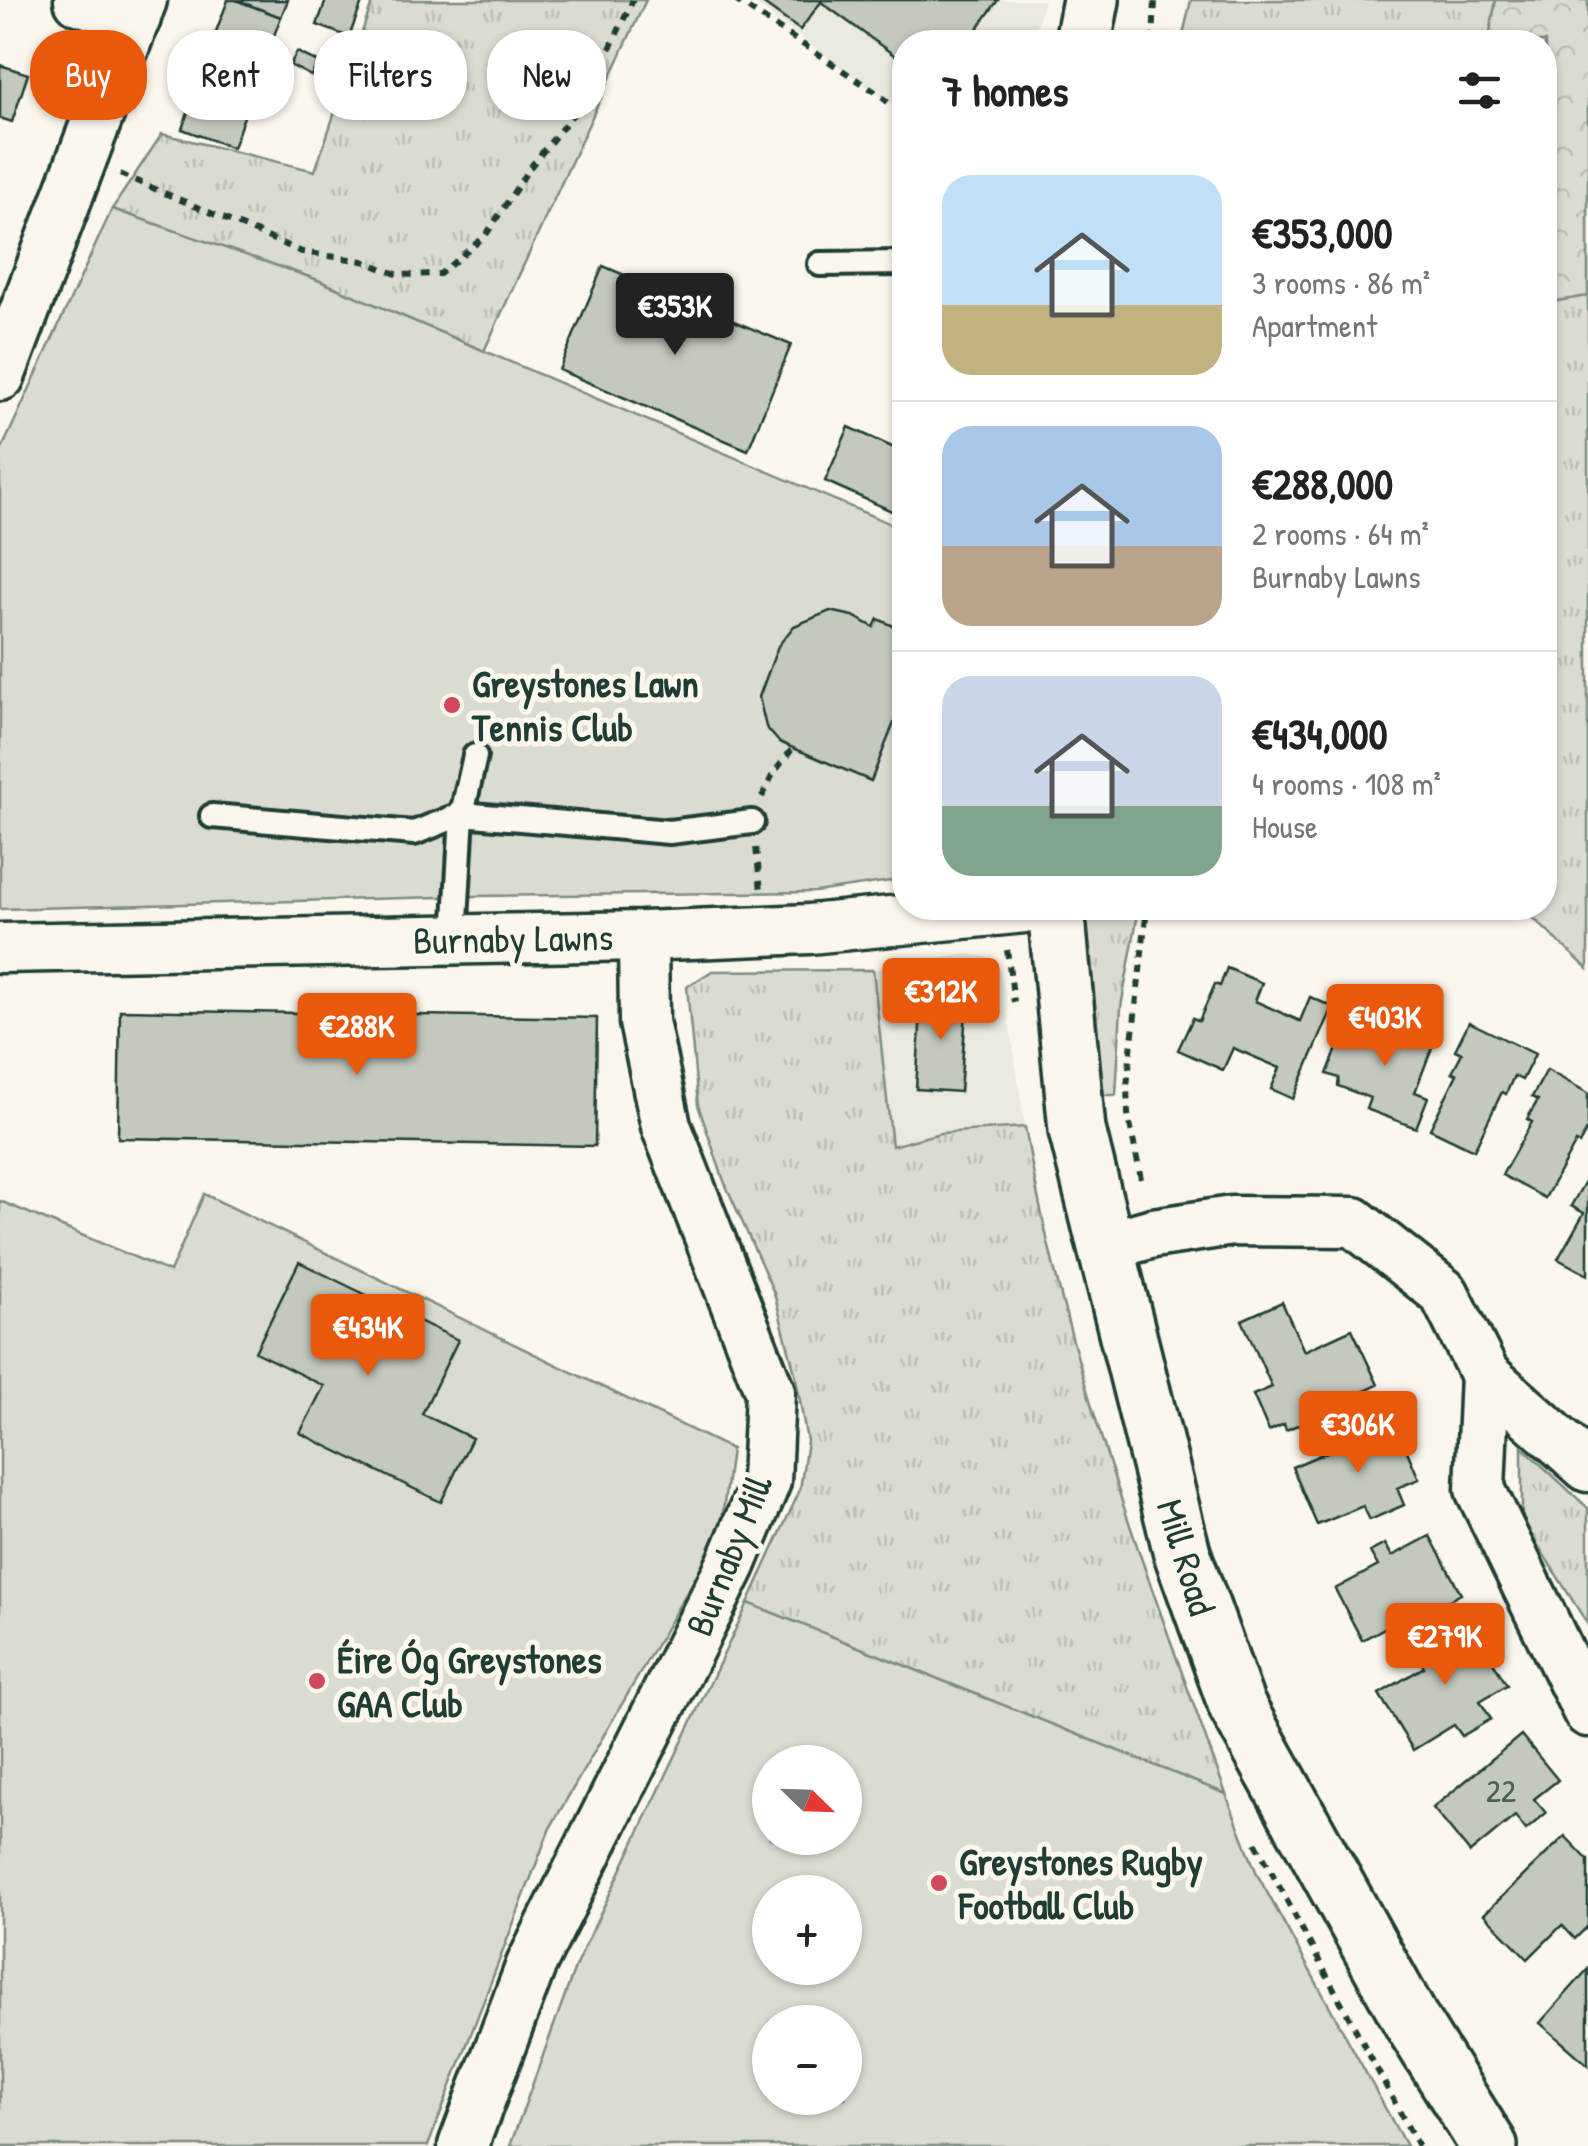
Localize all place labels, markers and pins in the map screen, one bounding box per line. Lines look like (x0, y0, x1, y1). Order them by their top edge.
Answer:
pin: €353K (605, 273, 745, 358)
place label: Greystones Lawn Tennis Club (471, 657, 699, 753)
marker: Greystones Lawn Tennis Club (441, 694, 463, 716)
pin: €312K (871, 958, 1011, 1043)
pin: €403K (1315, 984, 1455, 1069)
pin: €288K (287, 993, 427, 1078)
pin: €434K (298, 1294, 438, 1379)
pin: €306K (1288, 1391, 1428, 1476)
pin: €279K (1375, 1603, 1515, 1688)
place label: Éire Óg Greystones GAA Club (337, 1633, 602, 1729)
marker: Éire Óg Greystones GAA Club (306, 1670, 328, 1692)
place label: Greystones Rugby Football Club (958, 1835, 1203, 1931)
marker: Greystones Rugby Football Club (928, 1872, 950, 1894)

